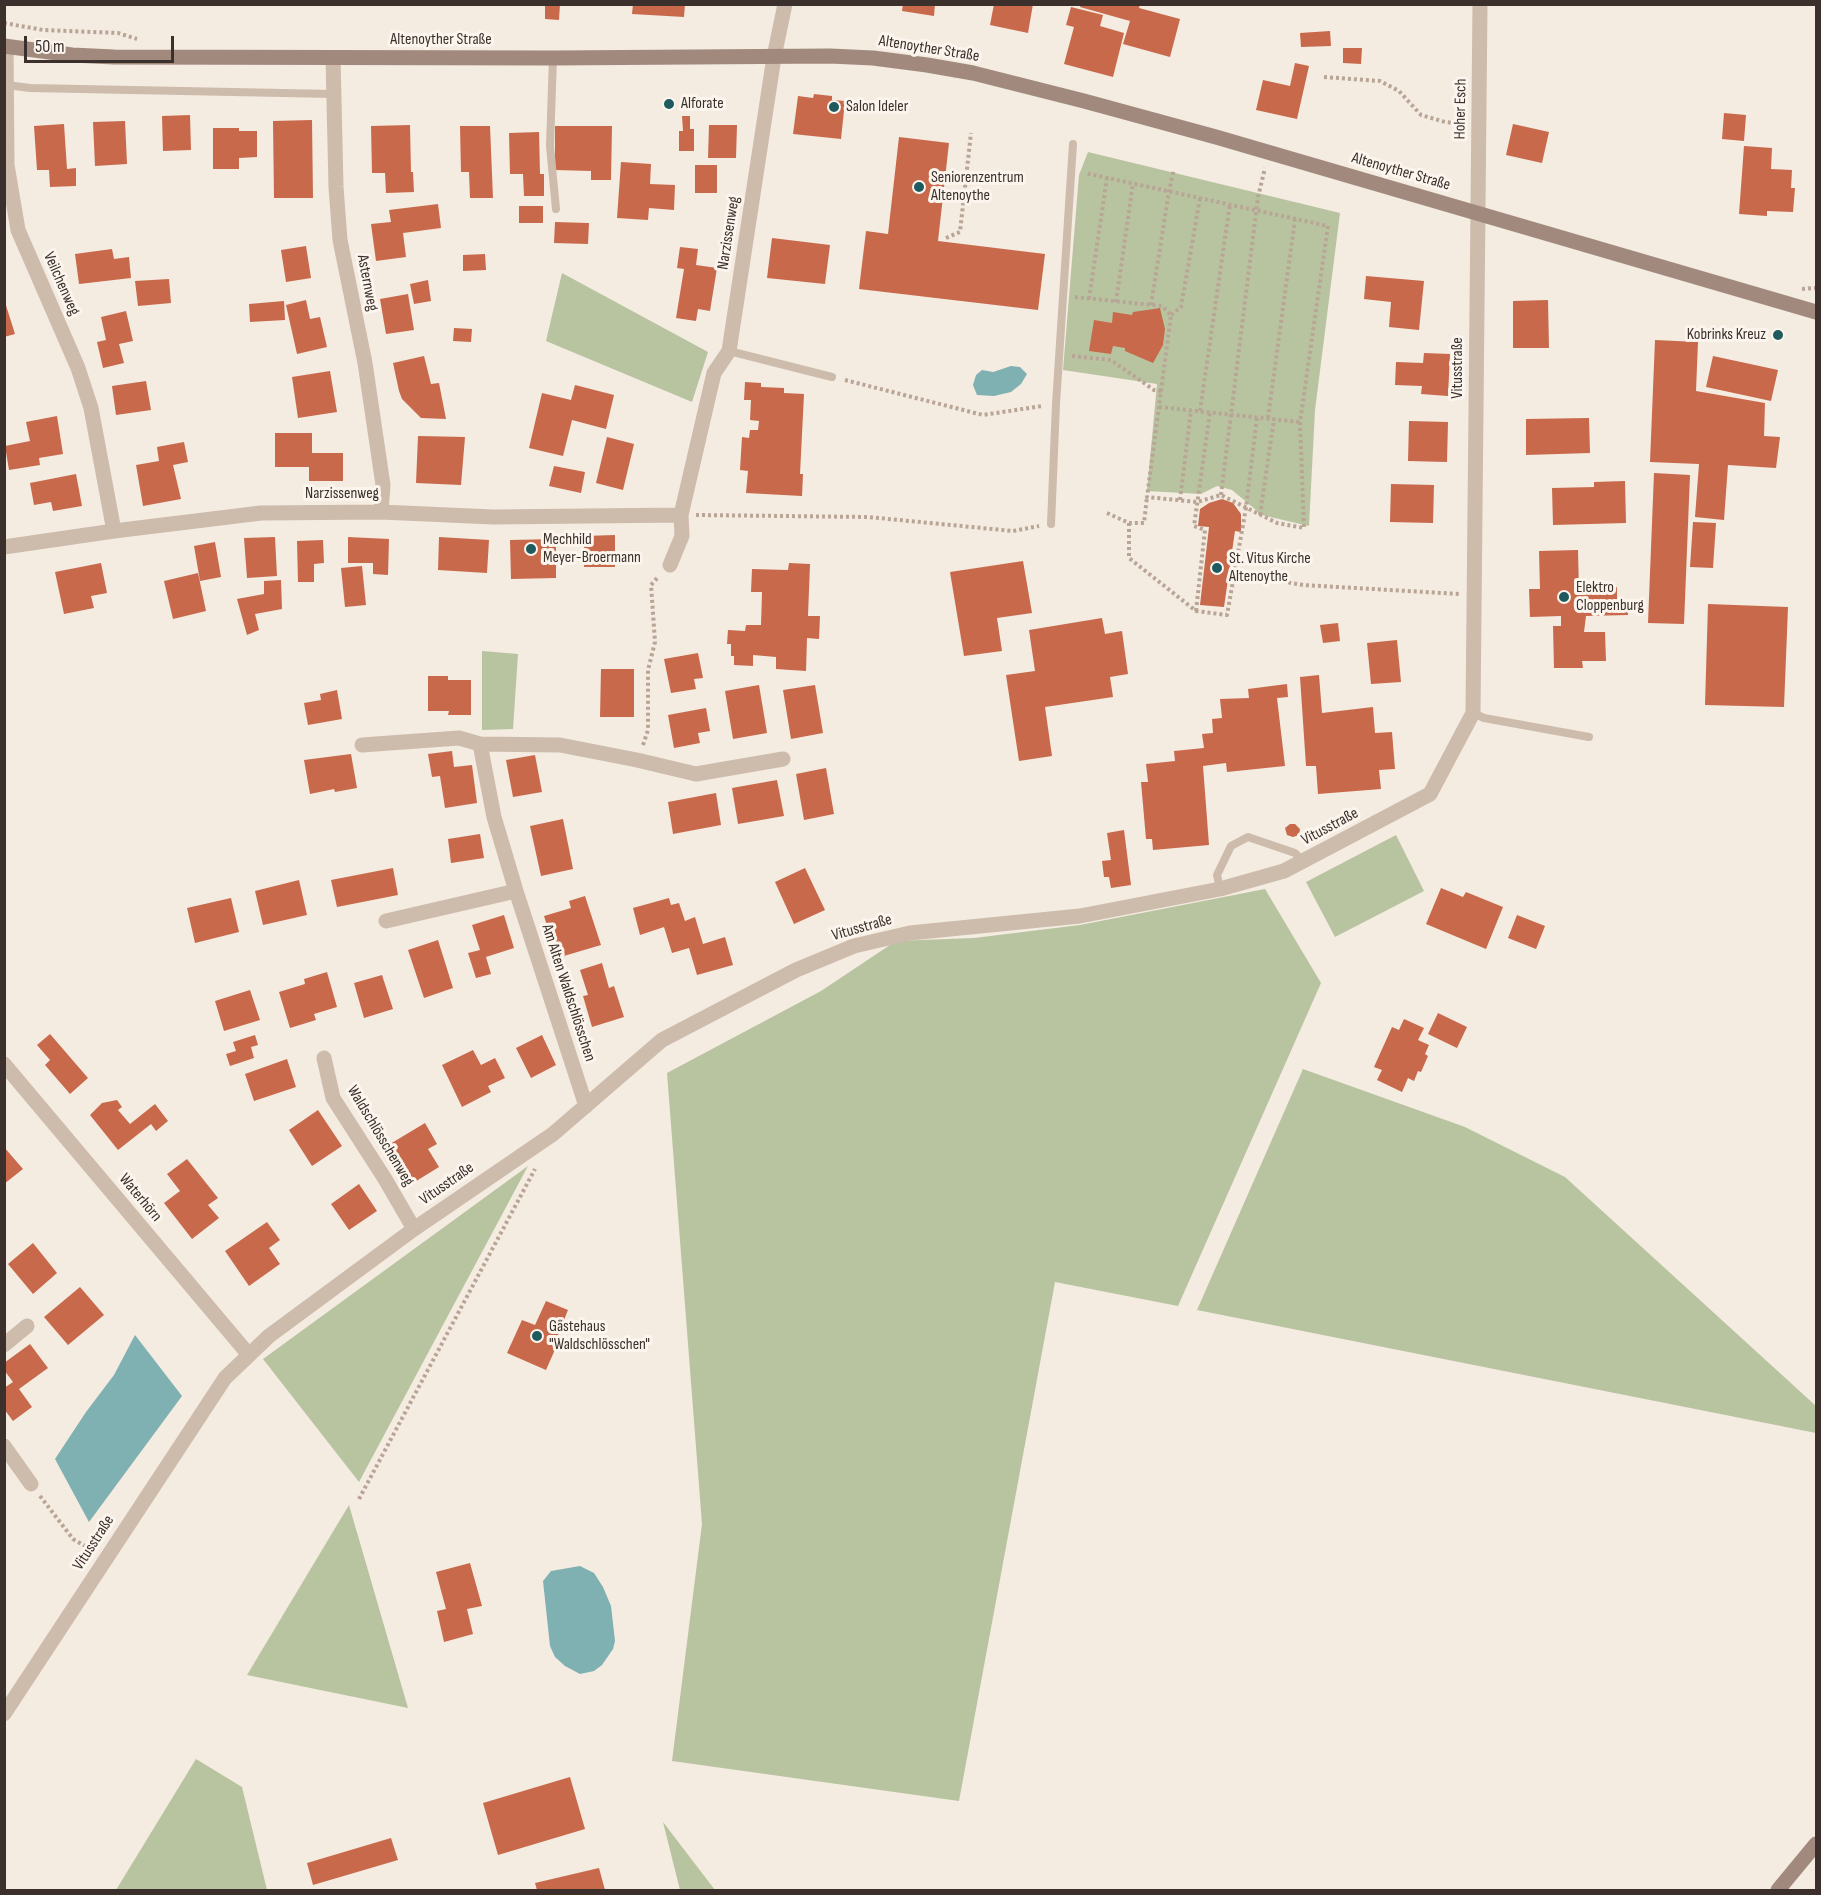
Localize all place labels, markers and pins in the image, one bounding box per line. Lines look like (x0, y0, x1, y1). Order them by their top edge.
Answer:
place label: Alforate (681, 94, 724, 114)
marker: Alforate (662, 97, 676, 111)
place label: Salon Ideler (846, 97, 908, 117)
marker: Salon Ideler (827, 100, 841, 114)
place label: Seniorenzentrum Altenoythe (931, 168, 1024, 206)
marker: Seniorenzentrum Altenoythe (912, 180, 926, 194)
place label: Kobrinks Kreuz (1687, 325, 1766, 345)
marker: Kobrinks Kreuz (1771, 328, 1785, 342)
place label: Mechhild Meyer-Broermann (543, 530, 641, 568)
marker: Mechhild Meyer-Broermann (524, 542, 538, 556)
place label: St. Vitus Kirche Altenoythe (1229, 549, 1311, 587)
marker: St. Vitus Kirche Altenoythe (1210, 561, 1224, 575)
place label: Elektro Cloppenburg (1576, 578, 1644, 616)
marker: Elektro Cloppenburg (1557, 590, 1571, 604)
place label: Gästehaus "Waldschlösschen" (549, 1317, 650, 1355)
marker: Gästehaus "Waldschlösschen" (530, 1329, 544, 1343)

